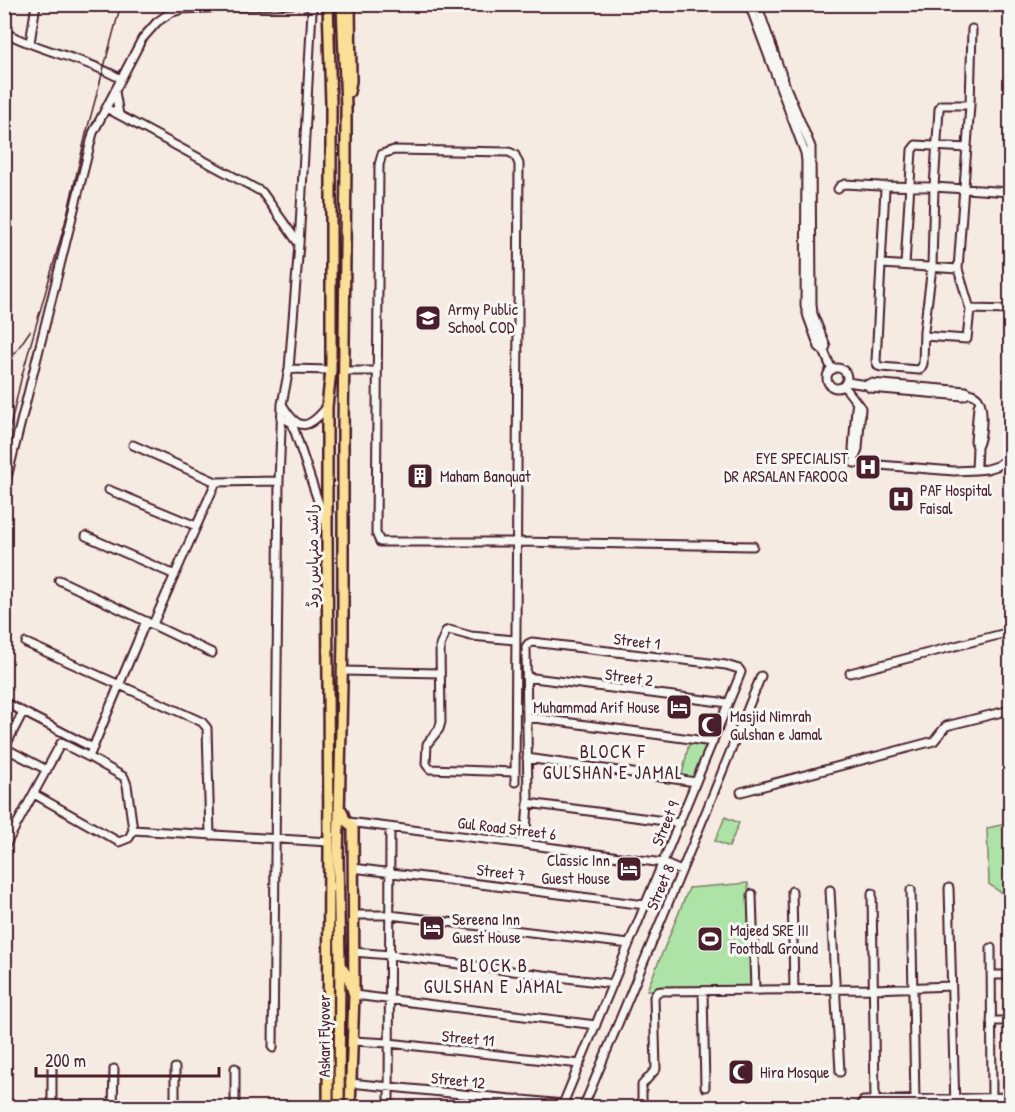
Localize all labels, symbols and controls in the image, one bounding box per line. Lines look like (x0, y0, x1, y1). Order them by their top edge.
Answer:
place label: Army Public School COD (448, 298, 519, 338)
school or university icon: Army Public School COD (413, 303, 443, 333)
place label: EYE SPECIALIST DR ARSALAN FAROOQ (724, 447, 849, 487)
hospital icon: EYE SPECIALIST DR ARSALAN FAROOQ (853, 452, 883, 482)
building icon: Maham Banquat (405, 461, 435, 491)
place label: Maham Banquat (440, 465, 531, 487)
place label: PAF Hospital Faisal (919, 479, 992, 519)
hospital icon: PAF Hospital Faisal (886, 484, 916, 514)
street label: راشد منہاس روڈ (301, 504, 323, 608)
street label: Street 1 (612, 627, 662, 655)
street label: Street 2 (603, 663, 655, 691)
hotel icon: Muhammad Arif House (664, 692, 694, 722)
place label: Muhammad Arif House (533, 696, 661, 718)
place label: Masjid Nimrah Gulshan e Jamal (730, 705, 823, 745)
mosque icon: Masjid Nimrah Gulshan e Jamal (695, 710, 725, 740)
district label: BLOCK F GULSHAN E JAMAL (543, 739, 683, 785)
street label: Street 9 (646, 797, 684, 849)
street label: Gul Road Street 6 (456, 811, 558, 845)
place label: Classic Inn Guest House (541, 849, 611, 889)
hotel icon: Classic Inn Guest House (614, 854, 644, 884)
street label: Street 7 (475, 858, 527, 886)
street label: Street 8 (641, 861, 680, 913)
place label: Sereena Inn Guest House (452, 908, 521, 948)
hotel icon: Sereena Inn Guest House (417, 913, 447, 943)
place label: Majeed SRE III Football Ground (729, 919, 818, 959)
sports icon: Majeed SRE III Football Ground (695, 924, 725, 954)
district label: BLOCK B GULSHAN E JAMAL (424, 953, 564, 999)
street label: Askari Flyover (313, 995, 335, 1077)
street label: Street 11 (441, 1024, 495, 1052)
scale bar (36, 1040, 219, 1078)
text: 200 m (45, 1048, 86, 1073)
mosque icon: Hira Mosque (726, 1057, 756, 1087)
place label: Hira Mosque (760, 1061, 830, 1083)
street label: Street 12 (430, 1066, 487, 1094)

